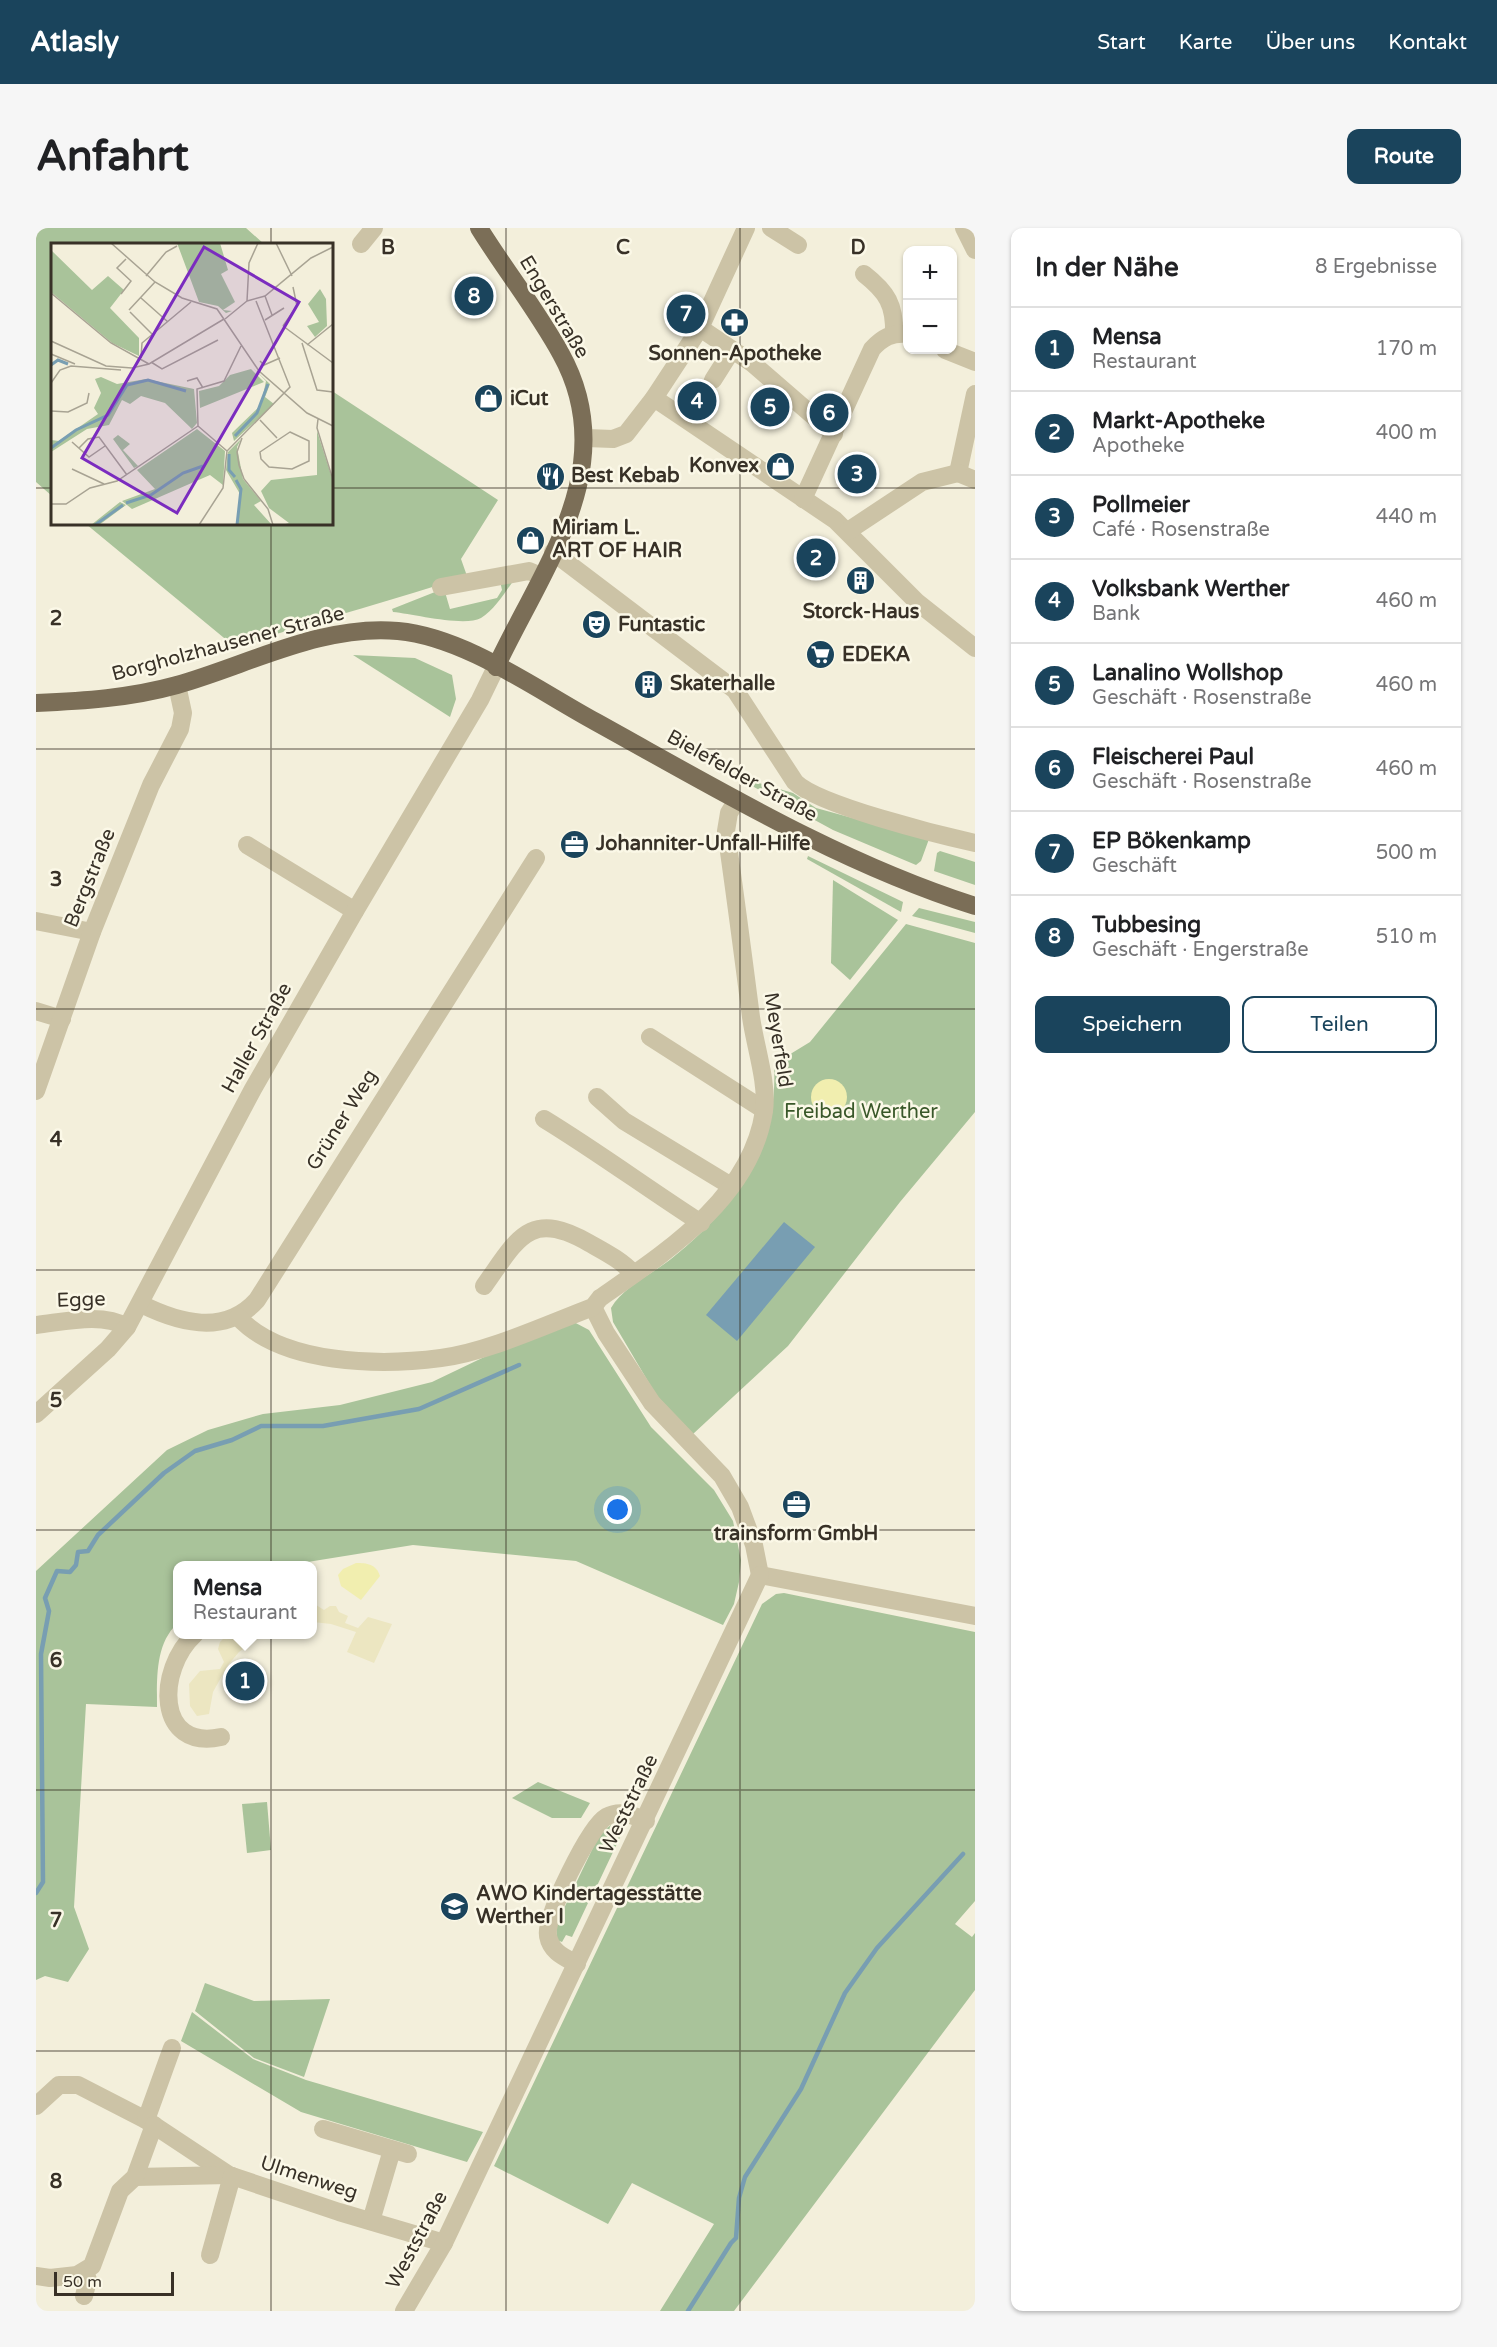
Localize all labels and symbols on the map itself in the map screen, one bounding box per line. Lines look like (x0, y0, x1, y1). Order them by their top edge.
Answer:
text: B (381, 236, 395, 260)
text: C (616, 236, 630, 260)
text: D (850, 236, 866, 260)
inset map (51, 243, 333, 525)
street label: Engerstraße (514, 251, 594, 363)
pin: 8 (454, 274, 494, 318)
pin: 7 (666, 292, 706, 337)
pharmacy icon: Sonnen-Apotheke (719, 307, 751, 339)
place label: Sonnen-Apotheke (649, 342, 821, 366)
pin: 4 (678, 378, 716, 423)
shop icon: iCut (473, 383, 505, 415)
pin: 5 (750, 384, 790, 429)
place label: iCut (510, 387, 549, 411)
pin: 6 (810, 390, 848, 435)
shop icon: Konvex (764, 450, 796, 482)
pin: 3 (838, 452, 876, 496)
place label: Konvex (689, 454, 759, 478)
restaurant icon: Best Kebab (534, 460, 566, 492)
place label: Best Kebab (571, 464, 680, 488)
place label: Miriam L. ART OF HAIR (552, 516, 682, 563)
shop icon: Miriam L. ART OF HAIR (515, 524, 547, 556)
pin: 2 (796, 536, 836, 580)
building icon: Storck-Haus (845, 565, 877, 597)
place label: Storck-Haus (803, 600, 920, 624)
street label: Borgholzhausener Straße (109, 601, 347, 687)
text: 2 (50, 607, 62, 631)
theatre icon: Funtastic (581, 609, 613, 641)
place label: Funtastic (618, 613, 706, 637)
supermarket icon: EDEKA (805, 639, 837, 671)
place label: EDEKA (842, 643, 911, 667)
building icon: Skaterhalle (633, 668, 665, 700)
place label: Skaterhalle (670, 672, 775, 696)
street label: Bielefelder Straße (663, 725, 821, 827)
street label: Bergstraße (59, 825, 121, 931)
office icon: Johanniter-Unfall-Hilfe (559, 828, 591, 860)
place label: Johanniter-Unfall-Hilfe (595, 832, 810, 856)
text: 3 (50, 868, 62, 892)
street label: Haller Straße (217, 979, 297, 1097)
street label: Meyerfeld (759, 991, 797, 1089)
street label: Grüner Weg (301, 1065, 383, 1175)
park label: Freibad Werther (784, 1100, 938, 1124)
text: 4 (50, 1128, 63, 1152)
street label: Egge (56, 1287, 106, 1313)
text: 5 (50, 1389, 62, 1413)
office icon: trainsform GmbH (780, 1488, 812, 1520)
your location (603, 1495, 632, 1524)
place label: trainsform GmbH (714, 1522, 878, 1546)
text: 6 (50, 1649, 62, 1673)
pin: 1 (226, 1658, 264, 1704)
street label: Weststraße (595, 1750, 663, 1858)
place label: AWO Kindertagesstätte Werther I (476, 1882, 702, 1929)
school or university icon: AWO Kindertagesstätte Werther I (439, 1890, 471, 1922)
text: 7 (50, 1909, 62, 1933)
street label: Ulmenweg (257, 2151, 361, 2205)
text: 8 (50, 2170, 62, 2194)
street label: Weststraße (381, 2187, 453, 2293)
scale bar (54, 2269, 174, 2296)

